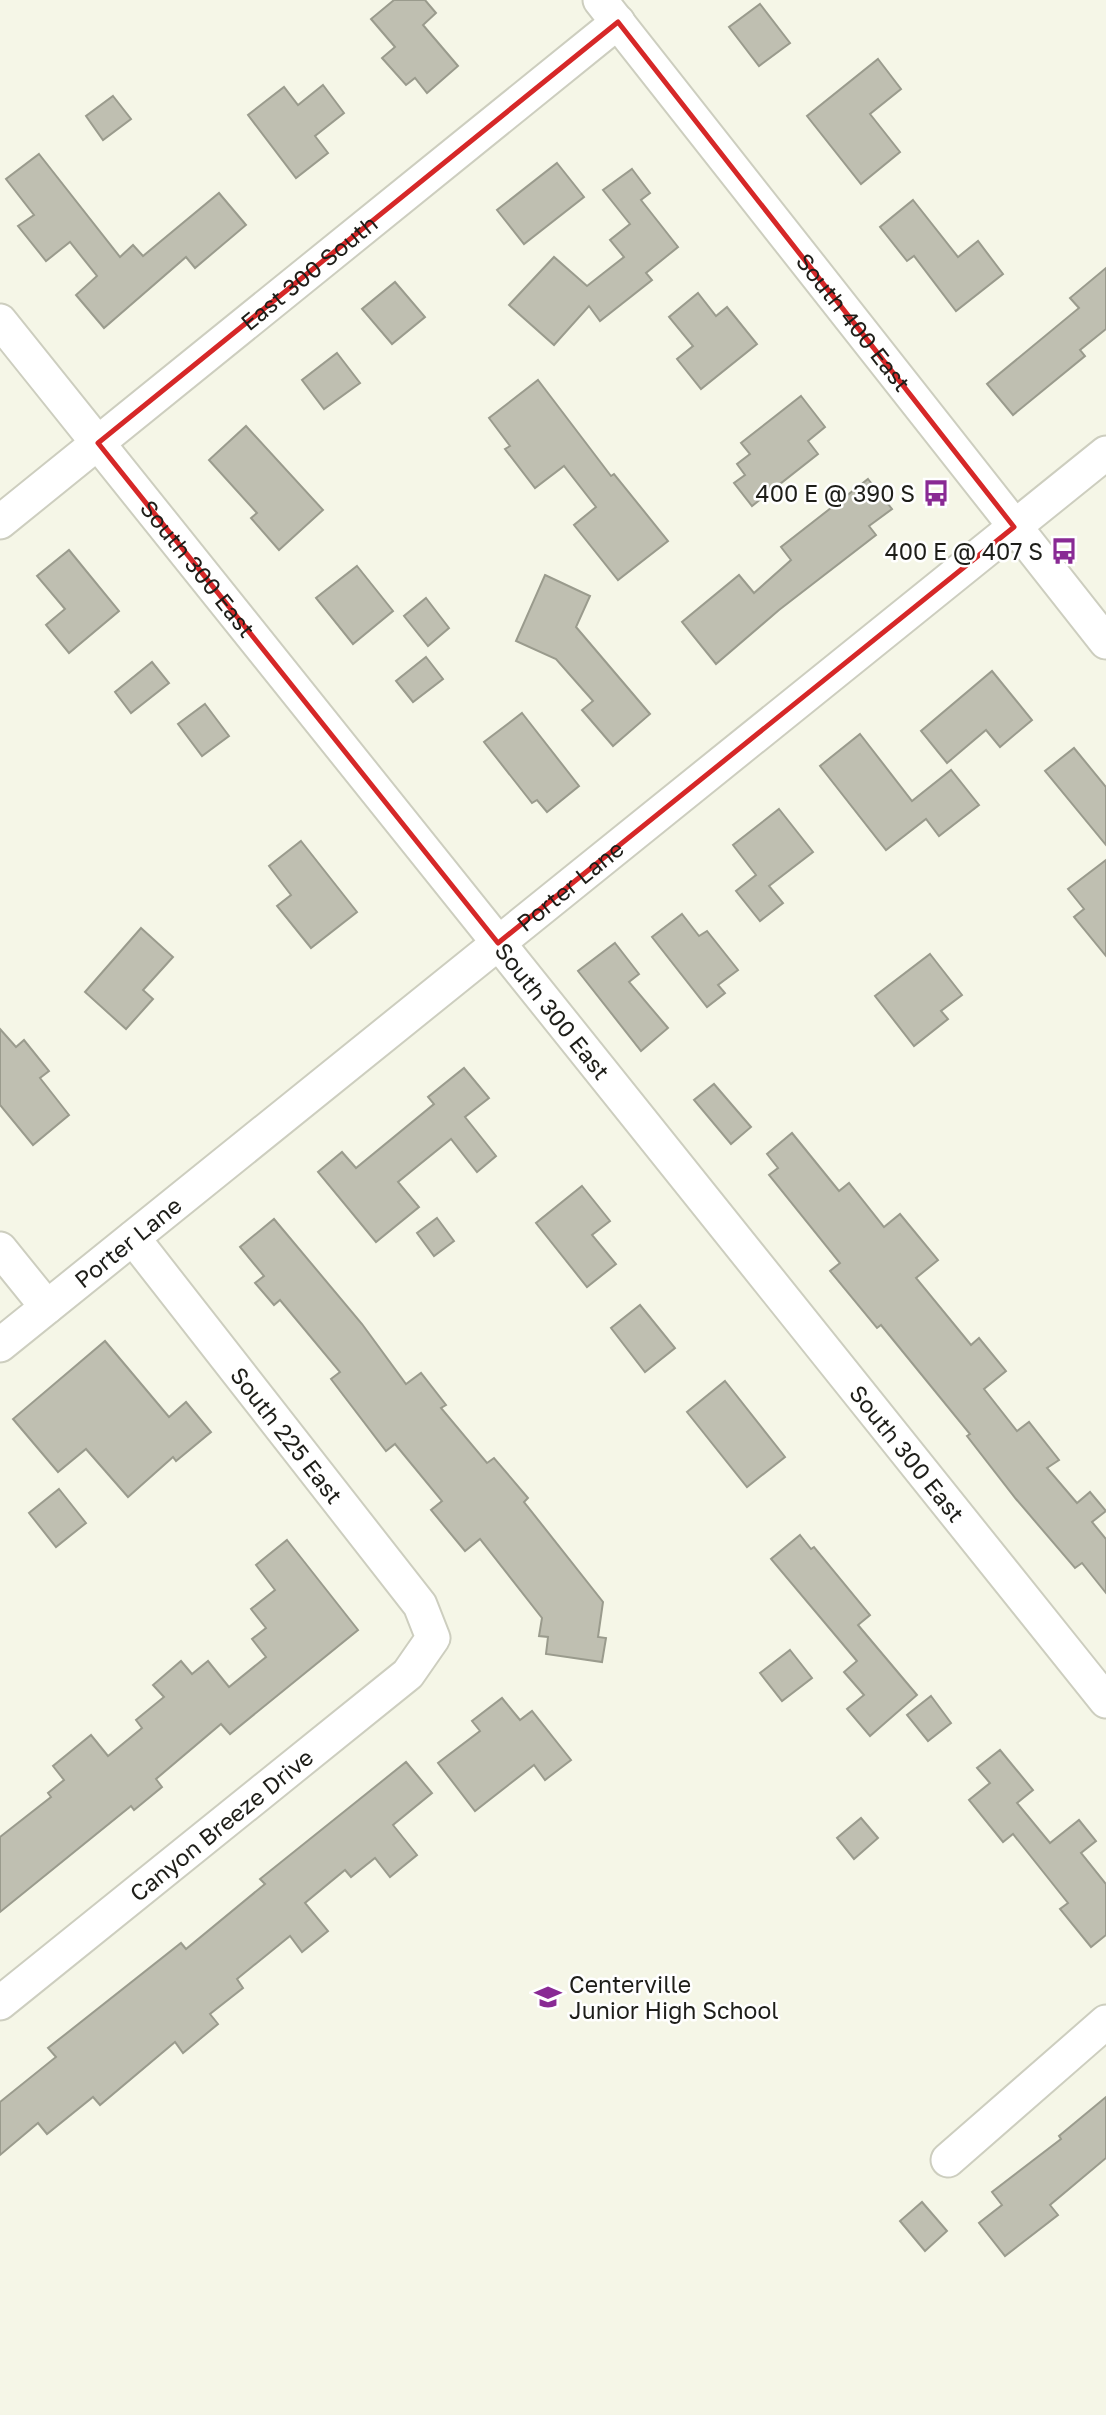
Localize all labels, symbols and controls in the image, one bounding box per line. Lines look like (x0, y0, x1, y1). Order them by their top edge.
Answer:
street label: East 300 South (235, 209, 383, 336)
street label: South 400 East (791, 247, 917, 397)
bus stop icon: 400 E @ 390 S (921, 478, 951, 508)
place label: 400 E @ 390 S (756, 479, 915, 507)
street label: South 300 East (135, 494, 262, 642)
bus stop icon: 400 E @ 407 S (1049, 536, 1079, 566)
place label: 400 E @ 407 S (885, 537, 1043, 565)
street label: Porter Lane (511, 834, 629, 937)
street label: South 300 East (490, 937, 616, 1085)
street label: Porter Lane (69, 1191, 187, 1294)
street label: South 225 East (225, 1361, 349, 1509)
street label: South 300 East (844, 1379, 971, 1527)
street label: Canyon Breeze Drive (124, 1743, 318, 1907)
place label: Centerville Junior High School (569, 1970, 779, 2024)
school or university icon: Centerville Junior High School (533, 1982, 563, 2012)

